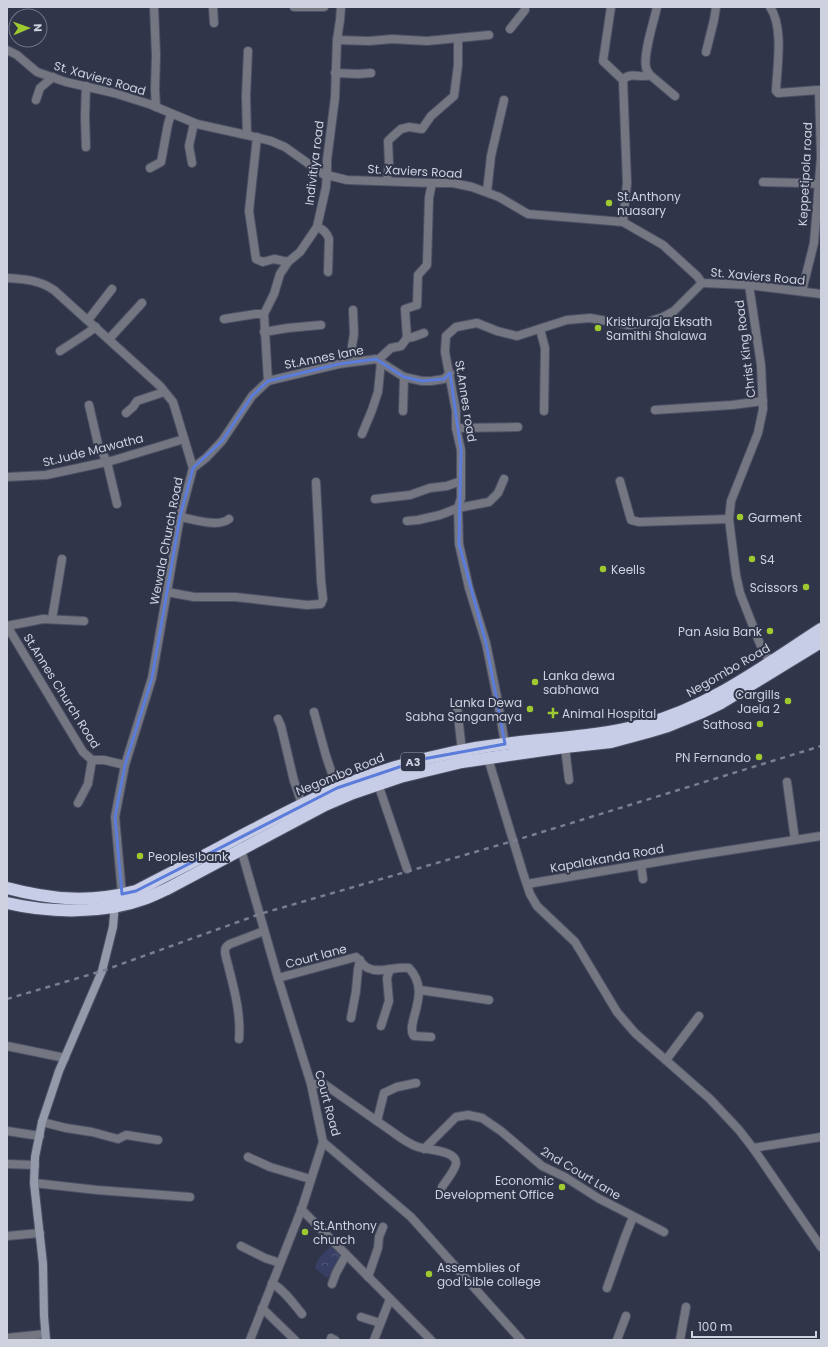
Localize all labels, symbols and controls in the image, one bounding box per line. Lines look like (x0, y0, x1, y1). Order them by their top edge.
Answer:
north arrow (8, 8, 48, 48)
text: N (30, 23, 46, 32)
street label: St. Xaviers Road (52, 57, 148, 99)
street label: Indivitiya road (300, 120, 328, 206)
street label: Keppetipola road (794, 122, 816, 226)
street label: St. Xaviers Road (367, 160, 463, 182)
place label: St.Anthony nuasary (617, 188, 681, 219)
marker: St.Anthony nuasary (604, 198, 614, 208)
street label: St. Xaviers Road (710, 263, 806, 289)
street label: Christ King Road (731, 299, 759, 399)
place label: Kristhuraja Eksath Samithi Shalawa (606, 313, 712, 344)
marker: Kristhuraja Eksath Samithi Shalawa (593, 323, 603, 333)
street label: St.Annes lane (283, 341, 365, 373)
street label: St.Annes road (451, 359, 481, 443)
street label: St.Jude Mawatha (41, 429, 145, 471)
street label: Wewala Church Road (145, 476, 187, 606)
place label: Garment (748, 509, 802, 526)
marker: Garment (735, 512, 745, 522)
place label: S4 (760, 551, 775, 568)
marker: S4 (747, 554, 757, 564)
place label: Keells (611, 561, 645, 578)
marker: Keells (598, 564, 608, 574)
place label: Scissors (750, 579, 798, 596)
marker: Scissors (801, 582, 811, 592)
place label: Pan Asia Bank (678, 623, 763, 640)
marker: Pan Asia Bank (765, 626, 775, 636)
street label: St.Annes Church Road (20, 630, 104, 752)
street label: Negombo Road (683, 639, 773, 701)
place label: Lanka dewa sabhawa (543, 667, 615, 698)
marker: Lanka dewa sabhawa (530, 677, 540, 687)
place label: Cargills Jaela 2 (735, 686, 780, 717)
place label: Lanka Dewa Sabha Sangamaya (405, 694, 522, 725)
marker: Cargills Jaela 2 (783, 696, 793, 706)
marker: Lanka Dewa Sabha Sangamaya (525, 704, 535, 714)
place label: Animal Hospital (562, 705, 656, 722)
marker: Animal Hospital (547, 707, 559, 719)
place label: Sathosa (703, 716, 752, 733)
marker: Sathosa (755, 719, 765, 729)
street label: Negombo Road (293, 748, 387, 800)
place label: PN Fernando (675, 749, 751, 766)
marker: PN Fernando (754, 752, 764, 762)
road number: A3 (401, 753, 425, 771)
street label: Kapalakanda Road (549, 840, 665, 876)
place label: Peoples bank (148, 848, 229, 865)
marker: Peoples bank (135, 851, 145, 861)
street label: Court lane (283, 940, 349, 972)
street label: Court Road (311, 1068, 345, 1138)
street label: 2nd Court Lane (538, 1142, 624, 1204)
place label: Economic Development Office (435, 1172, 554, 1203)
marker: Economic Development Office (557, 1182, 567, 1192)
place label: St.Anthony church (313, 1217, 377, 1248)
marker: St.Anthony church (300, 1227, 310, 1237)
place label: Assemblies of god bible college (437, 1259, 541, 1290)
marker: Assemblies of god bible college (424, 1269, 434, 1279)
scale bar (692, 1313, 816, 1339)
text: 100 m (698, 1318, 732, 1335)

